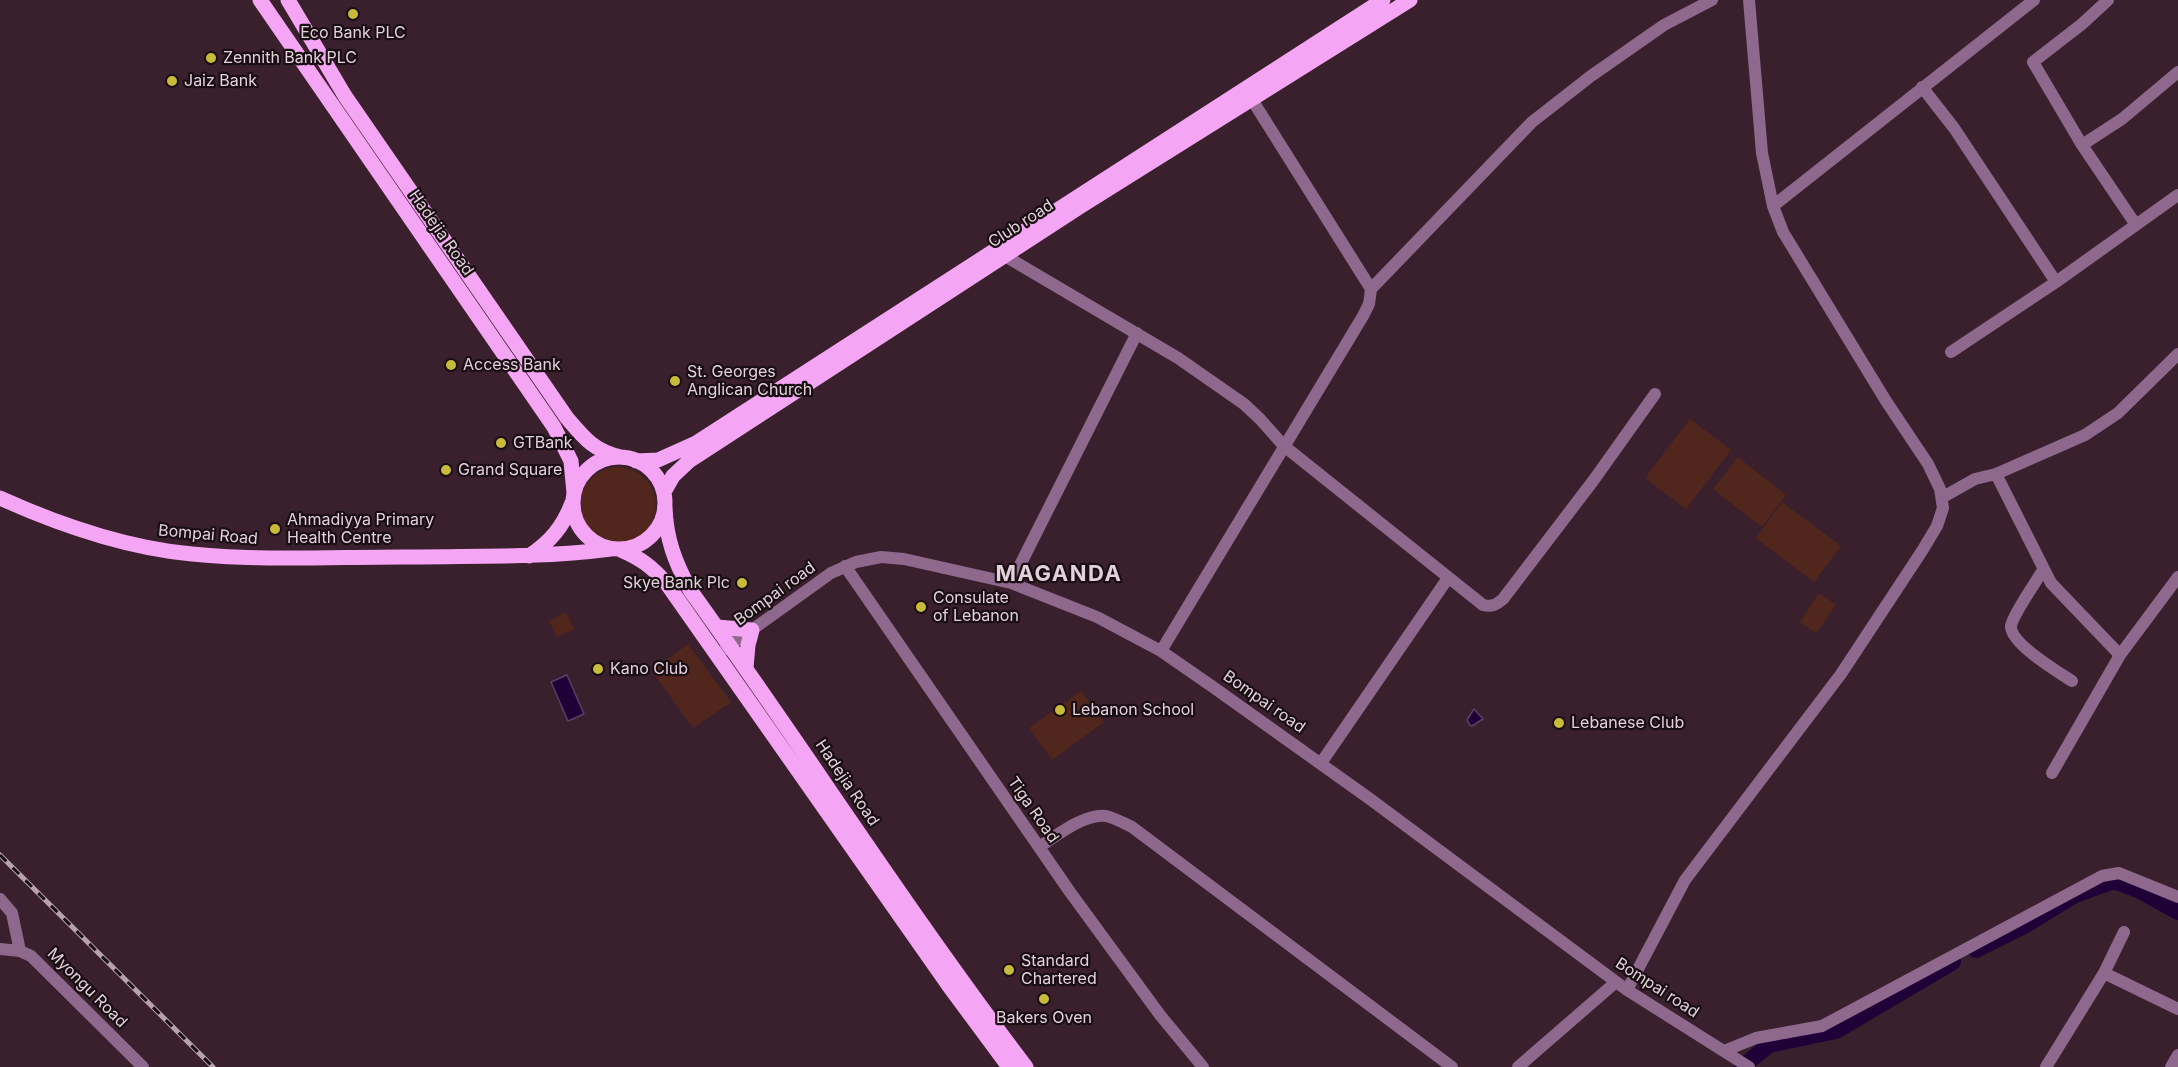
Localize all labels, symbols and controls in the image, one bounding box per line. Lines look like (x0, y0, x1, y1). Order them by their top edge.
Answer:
marker: Eco Bank PLC (346, 7, 360, 21)
place label: Eco Bank PLC (300, 23, 406, 43)
place label: Zennith Bank PLC (223, 48, 357, 68)
marker: Zennith Bank PLC (204, 51, 218, 65)
place label: Jaiz Bank (184, 71, 257, 91)
marker: Jaiz Bank (165, 74, 179, 88)
street label: Hadejia Road (405, 187, 477, 279)
street label: Club road (985, 196, 1057, 252)
place label: Access Bank (463, 355, 561, 375)
marker: Access Bank (444, 358, 458, 372)
place label: St. Georges Anglican Church (687, 362, 812, 400)
marker: St. Georges Anglican Church (668, 374, 682, 388)
place label: GTBank (513, 433, 572, 453)
marker: GTBank (494, 436, 508, 450)
place label: Grand Square (458, 460, 562, 480)
marker: Grand Square (439, 463, 453, 477)
place label: Ahmadiyya Primary Health Centre (287, 510, 434, 548)
street label: Bompai Road (157, 521, 259, 549)
marker: Ahmadiyya Primary Health Centre (268, 522, 282, 536)
street label: Bompai road (731, 558, 819, 630)
district label: MAGANDA (996, 561, 1122, 587)
place label: Skye Bank Plc (623, 573, 730, 593)
marker: Skye Bank Plc (735, 576, 749, 590)
place label: Consulate of Lebanon (933, 588, 1019, 626)
marker: Consulate of Lebanon (914, 600, 928, 614)
place label: Kano Club (610, 659, 688, 679)
marker: Kano Club (591, 662, 605, 676)
street label: Bompai road (1219, 667, 1309, 737)
place label: Lebanon School (1072, 700, 1194, 720)
marker: Lebanon School (1053, 703, 1067, 717)
place label: Lebanese Club (1571, 713, 1684, 733)
marker: Lebanese Club (1552, 716, 1566, 730)
street label: Hadejia Road (811, 736, 883, 830)
street label: Tiga Road (1003, 773, 1063, 847)
street label: Myongu Road (43, 944, 131, 1032)
place label: Standard Chartered (1021, 951, 1097, 989)
street label: Bompai road (1612, 954, 1702, 1022)
marker: Standard Chartered (1002, 963, 1016, 977)
marker: Bakers Oven (1037, 992, 1051, 1006)
place label: Bakers Oven (996, 1008, 1092, 1028)

